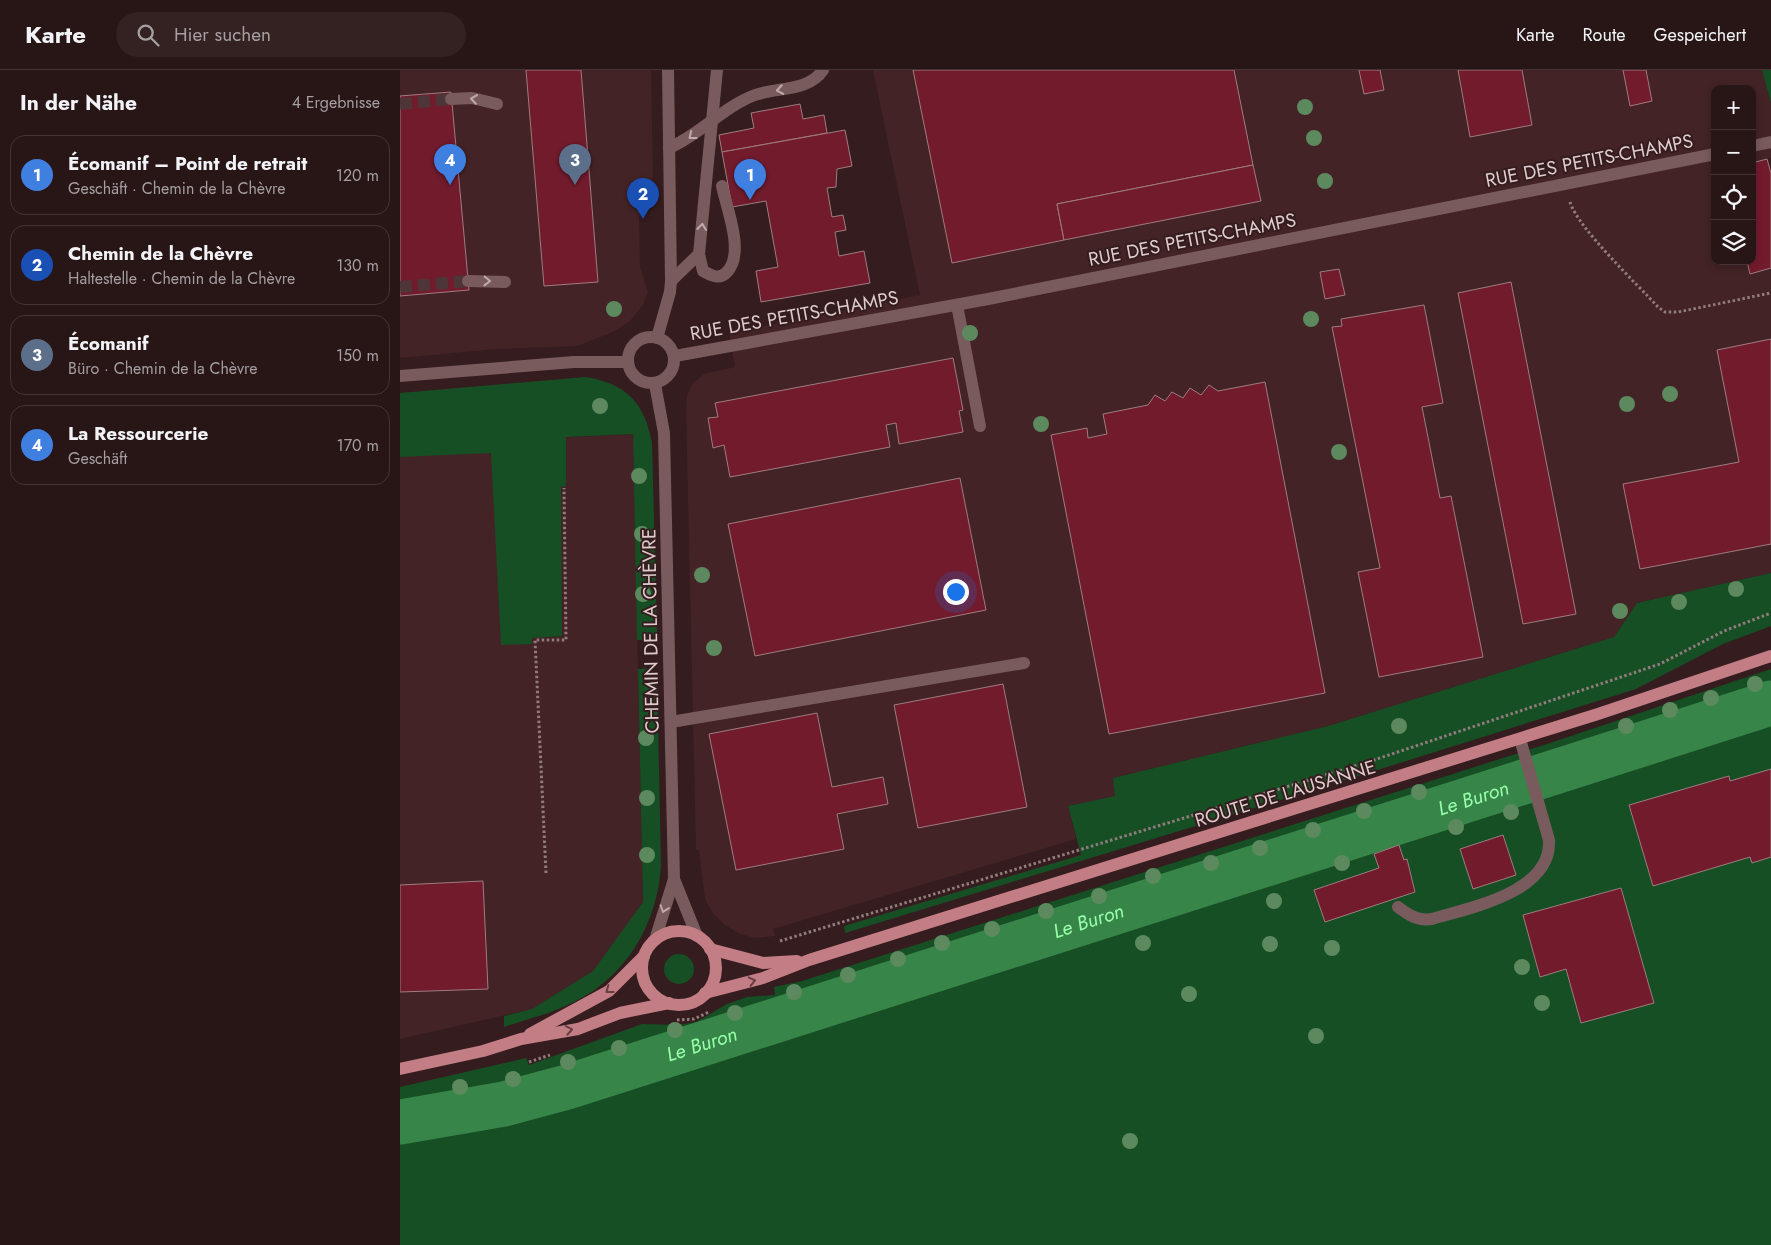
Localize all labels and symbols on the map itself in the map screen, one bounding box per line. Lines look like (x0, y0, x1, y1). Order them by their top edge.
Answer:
one-way arrow (776, 84, 785, 94)
one-way arrow (470, 94, 478, 105)
street label: RUE DES PETITS-CHAMPS (1483, 127, 1695, 194)
one-way arrow (689, 130, 698, 138)
pin: 4 (434, 144, 466, 185)
pin: 3 (559, 144, 591, 185)
pin: 1 (734, 159, 766, 200)
pin: 2 (627, 178, 659, 219)
street label: RUE DES PETITS-CHAMPS (1086, 206, 1298, 273)
one-way arrow (696, 223, 707, 231)
one-way arrow (483, 276, 491, 287)
street label: RUE DES PETITS-CHAMPS (688, 284, 900, 347)
street label: CHEMIN DE LA CHÈVRE (635, 528, 666, 734)
your location (943, 579, 969, 605)
street label: ROUTE DE LAUSANNE (1191, 753, 1379, 834)
water label: Le Buron (1434, 774, 1513, 823)
water label: Le Buron (1049, 896, 1128, 946)
one-way arrow (660, 905, 670, 913)
one-way arrow (748, 976, 757, 986)
one-way arrow (605, 984, 615, 993)
water label: Le Buron (663, 1020, 741, 1069)
one-way arrow (565, 1026, 574, 1036)

